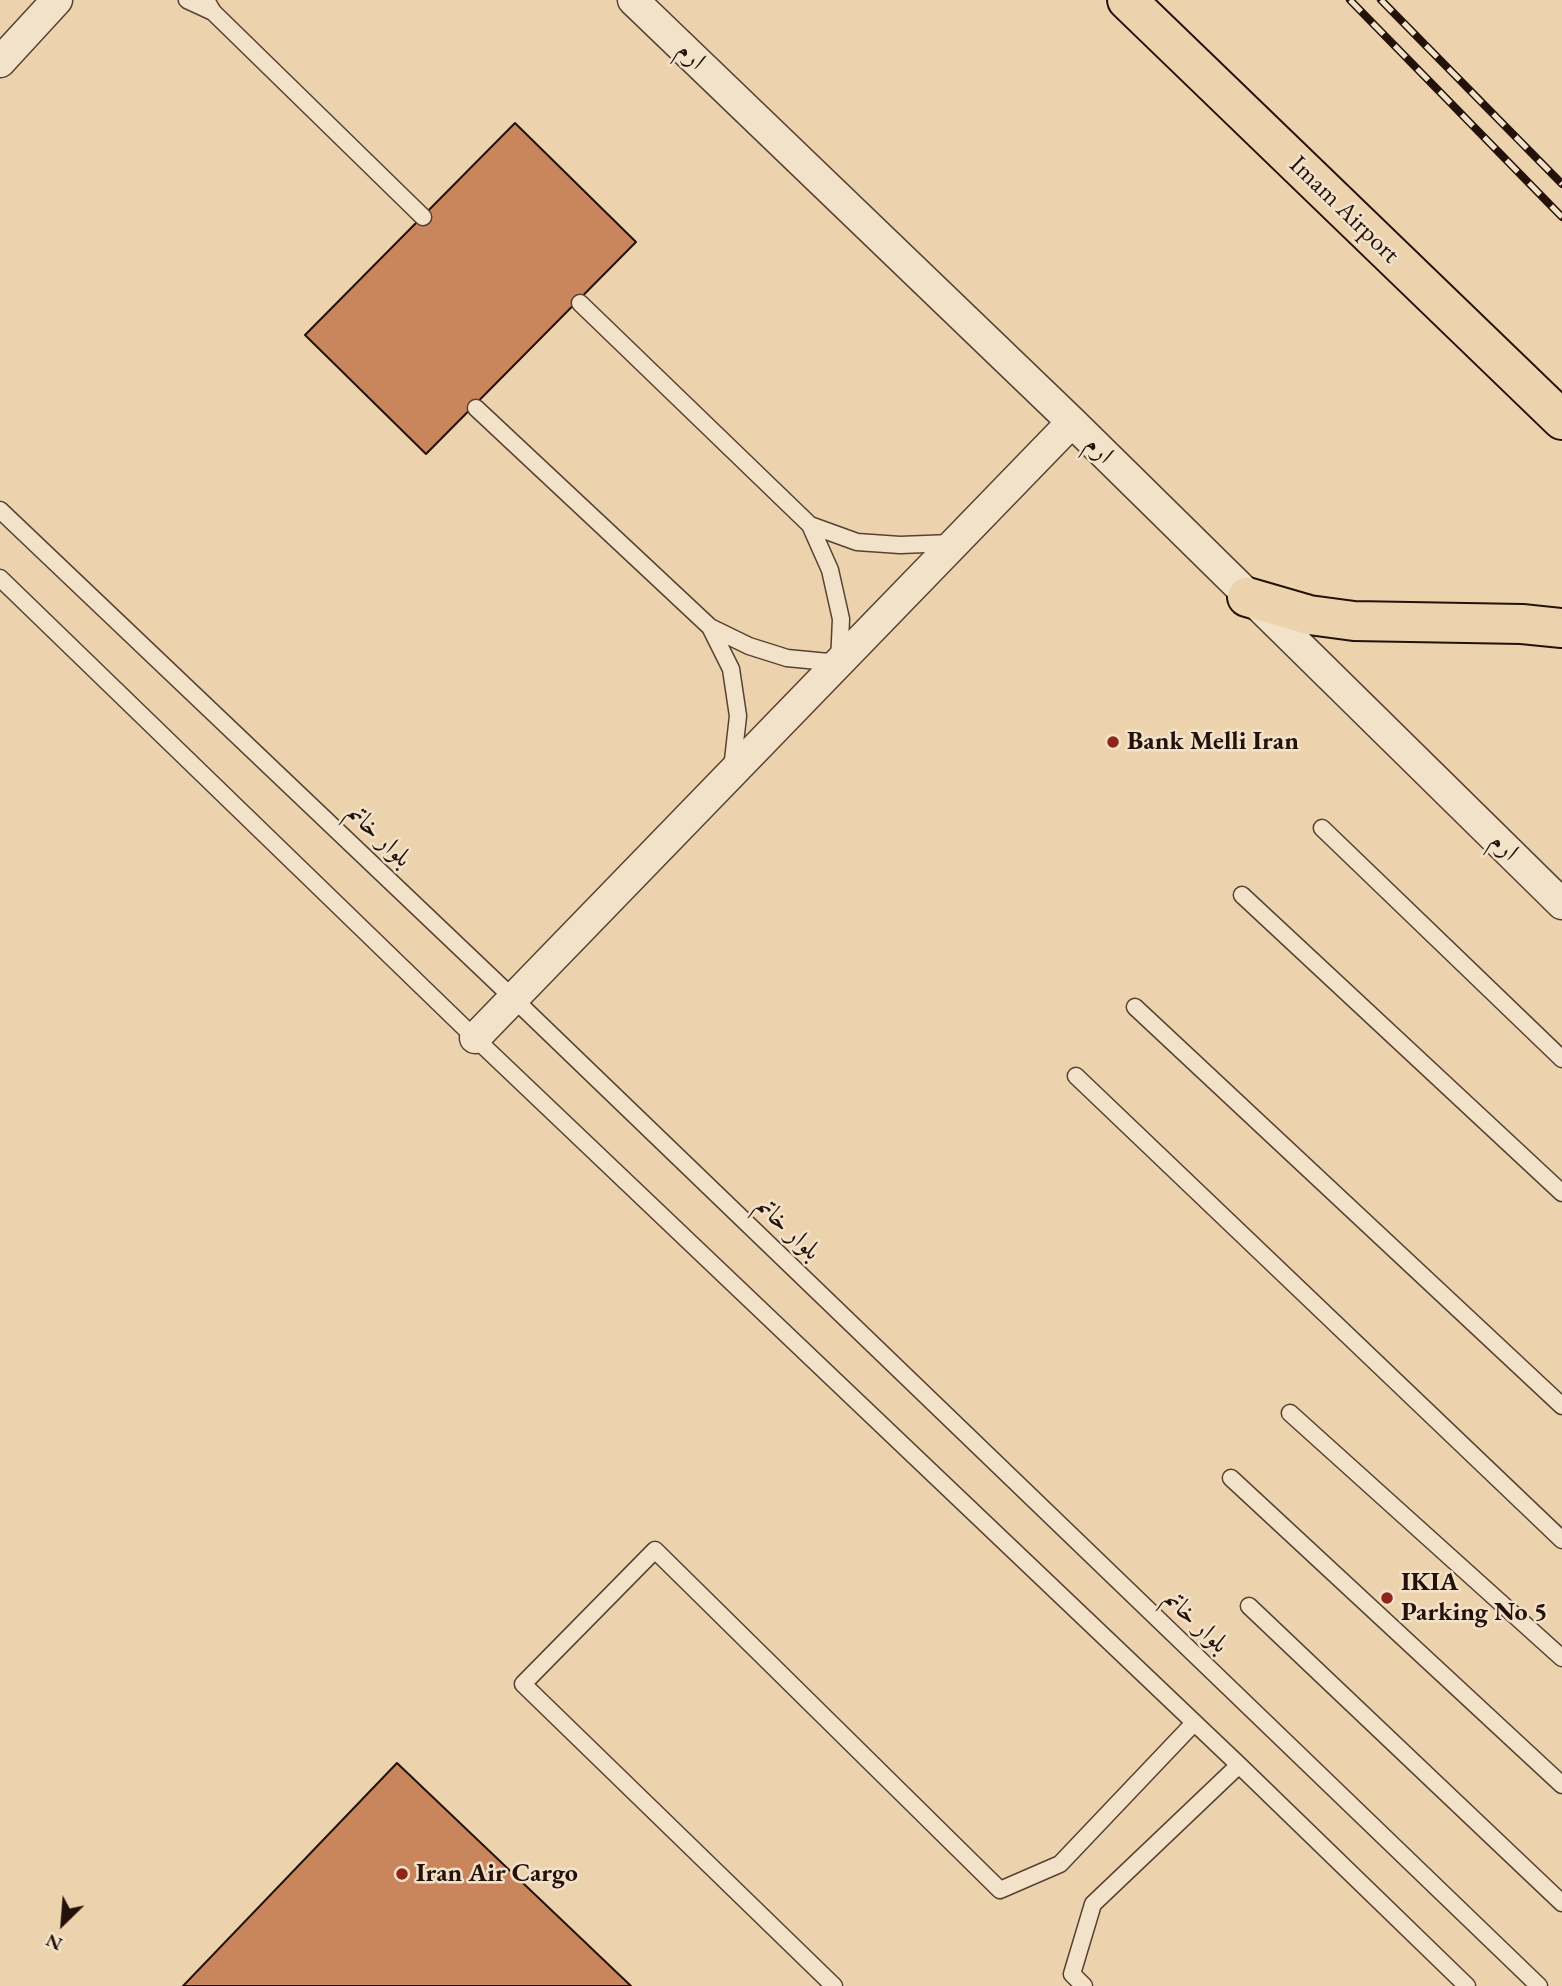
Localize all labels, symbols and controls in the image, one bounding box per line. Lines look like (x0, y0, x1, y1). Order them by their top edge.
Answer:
street label: ارم (670, 35, 712, 77)
street label: Imam Airport (1282, 150, 1406, 270)
street label: ارم (1078, 429, 1120, 471)
place label: Bank Melli Iran (1127, 726, 1299, 758)
marker: Bank Melli Iran (1105, 734, 1121, 750)
street label: بلوار خاتم (340, 798, 418, 874)
street label: ارم (1483, 826, 1525, 868)
street label: بلوار خاتم (749, 1191, 827, 1267)
place label: IKIA Parking No 5 (1401, 1567, 1547, 1628)
street label: بلوار خاتم (1157, 1584, 1235, 1660)
marker: IKIA Parking No 5 (1379, 1590, 1395, 1606)
place label: Iran Air Cargo (416, 1858, 578, 1890)
marker: Iran Air Cargo (394, 1866, 410, 1882)
north arrow (28, 1888, 98, 1958)
text: N (42, 1928, 66, 1957)

